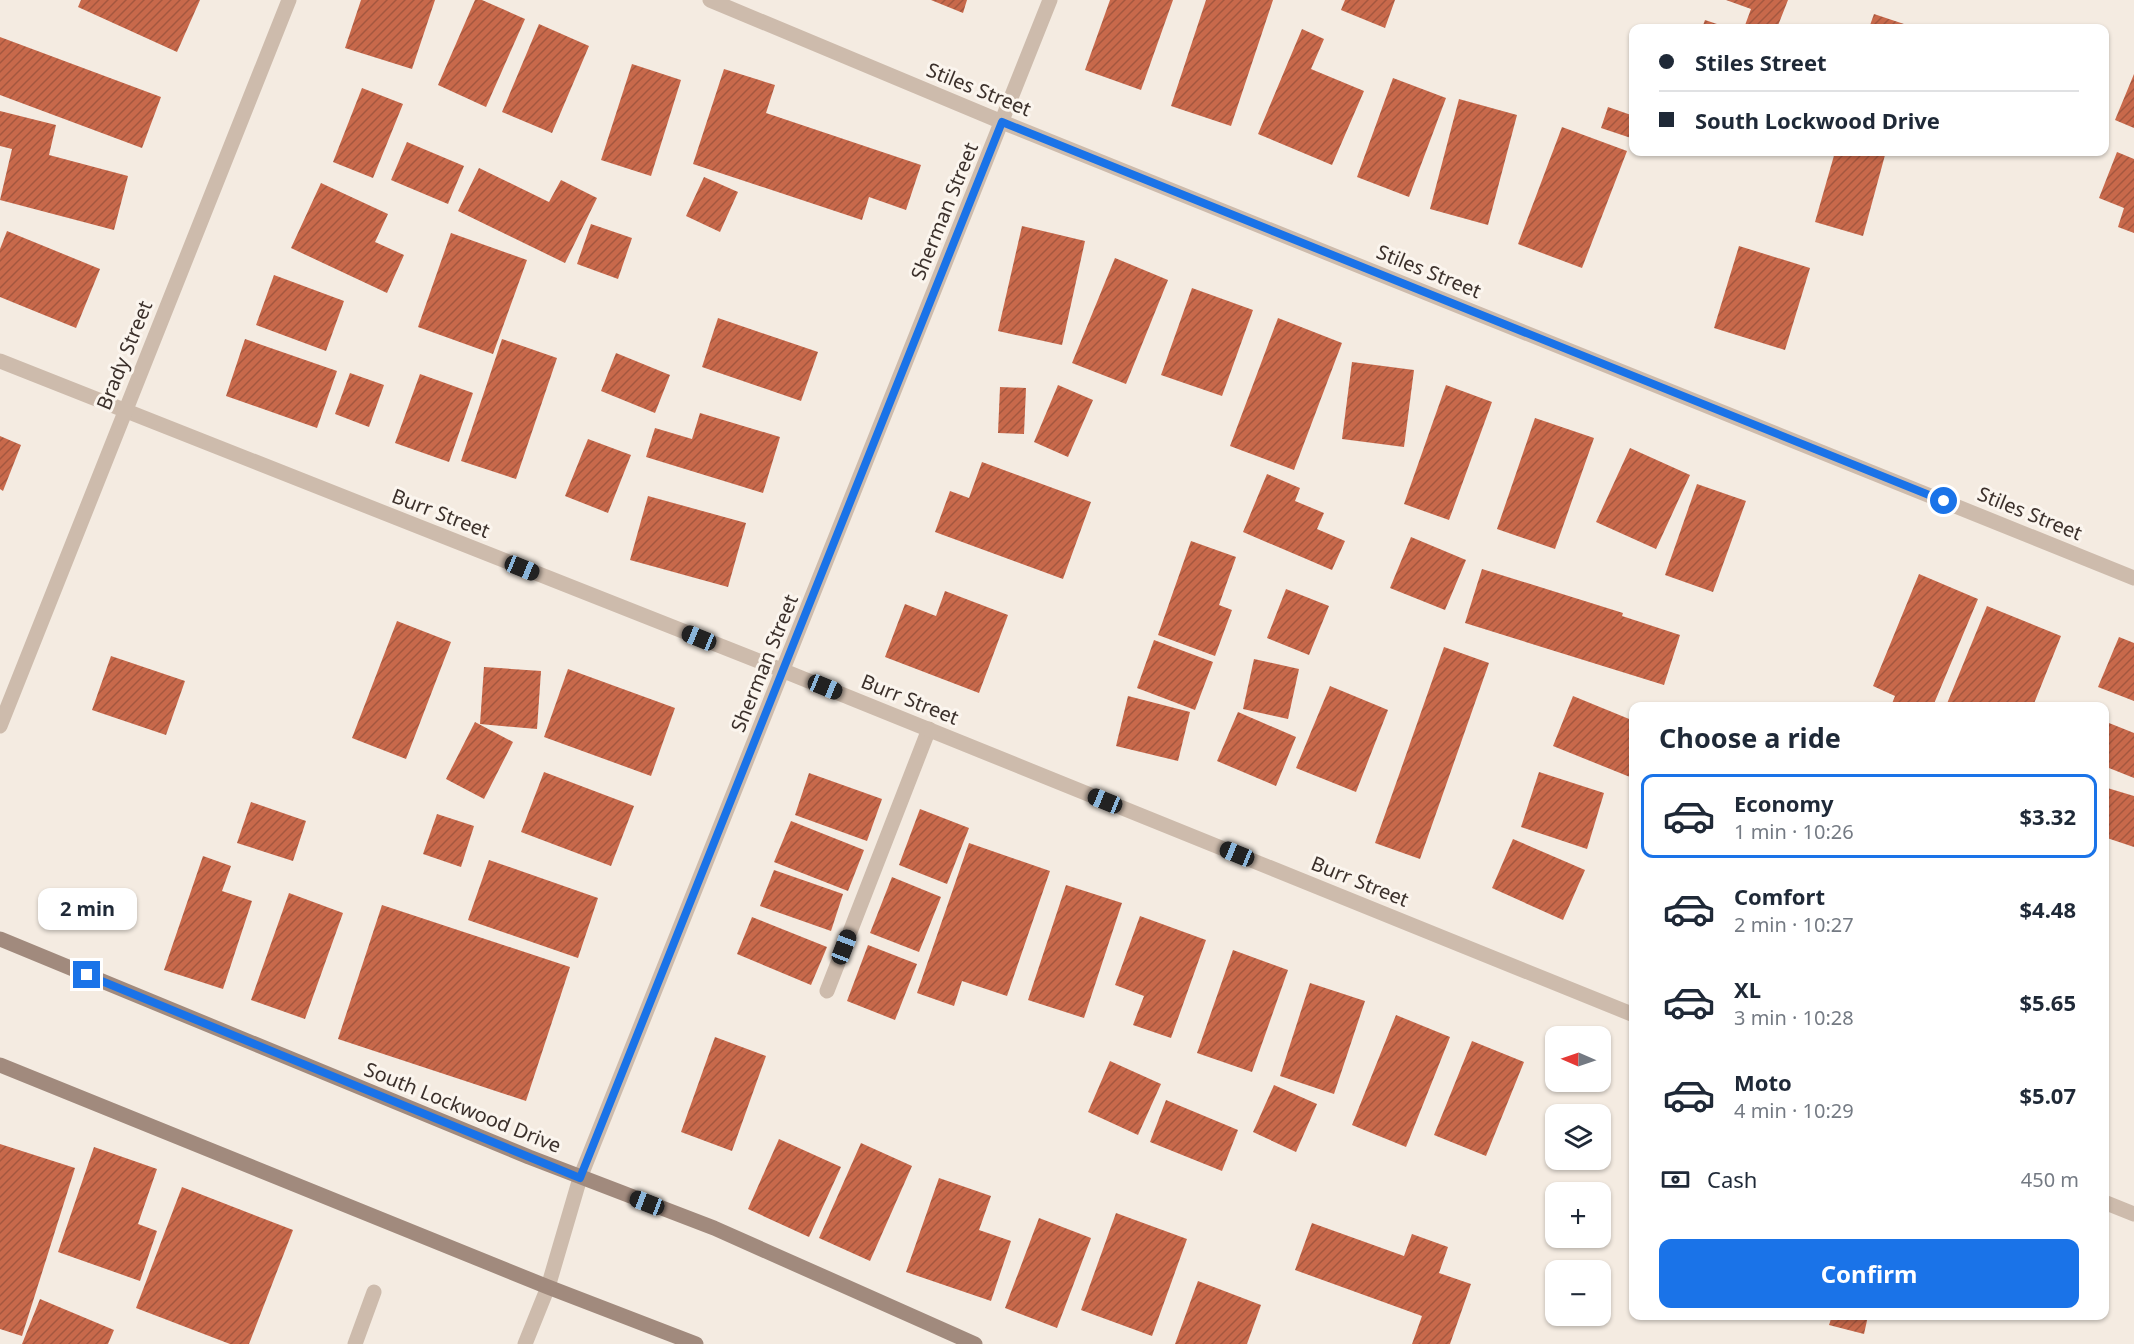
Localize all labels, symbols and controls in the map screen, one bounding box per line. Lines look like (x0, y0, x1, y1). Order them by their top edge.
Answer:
text: Stiles Street (1695, 47, 1827, 77)
street label: Stiles Street (923, 56, 1035, 122)
text: South Lockwood Drive (1695, 105, 1940, 135)
street label: Sherman Street (904, 138, 984, 284)
street label: Stiles Street (1373, 238, 1485, 304)
street label: Brady Street (90, 296, 158, 414)
street label: Stiles Street (1974, 480, 2086, 546)
street label: Burr Street (388, 482, 494, 544)
route start (1930, 487, 1957, 514)
car (502, 553, 542, 583)
street label: Sherman Street (724, 590, 804, 736)
car (679, 623, 719, 653)
street label: Burr Street (857, 667, 963, 731)
car (805, 672, 845, 702)
text: Choose a ride (1659, 719, 1841, 756)
car (1085, 786, 1125, 816)
text: Economy (1734, 788, 1833, 818)
icon: car (1662, 789, 1716, 843)
text: $3.32 (2019, 801, 2076, 831)
text: 1 min · 10:26 (1734, 818, 1854, 845)
car (1217, 839, 1257, 869)
street label: Burr Street (1307, 849, 1413, 913)
text: Comfort (1734, 881, 1825, 911)
icon: car (1662, 882, 1716, 936)
callout: 2 min (38, 888, 136, 930)
text: $4.48 (2019, 894, 2076, 924)
text: 2 min (60, 895, 115, 922)
text: 2 min · 10:27 (1734, 911, 1854, 938)
car (829, 927, 859, 967)
route end (73, 961, 100, 988)
text: XL (1734, 974, 1761, 1004)
icon: car (1662, 975, 1716, 1029)
text: $5.65 (2019, 987, 2076, 1017)
text: 3 min · 10:28 (1734, 1004, 1854, 1031)
north arrow (1545, 1026, 1611, 1092)
map controls (1545, 1026, 1611, 1326)
street label: South Lockwood Drive (361, 1055, 565, 1159)
text: Moto (1734, 1067, 1792, 1097)
icon: car (1662, 1068, 1716, 1122)
text: $5.07 (2019, 1080, 2076, 1110)
text: 4 min · 10:29 (1734, 1097, 1854, 1124)
button: layers (1545, 1104, 1611, 1170)
icon: cash (1659, 1163, 1692, 1196)
text: Cash (1707, 1164, 1757, 1194)
text: 450 m (2021, 1166, 2079, 1193)
button: + (1545, 1182, 1611, 1248)
car (627, 1188, 667, 1218)
button: Confirm (1659, 1239, 2079, 1308)
button: − (1545, 1260, 1611, 1326)

